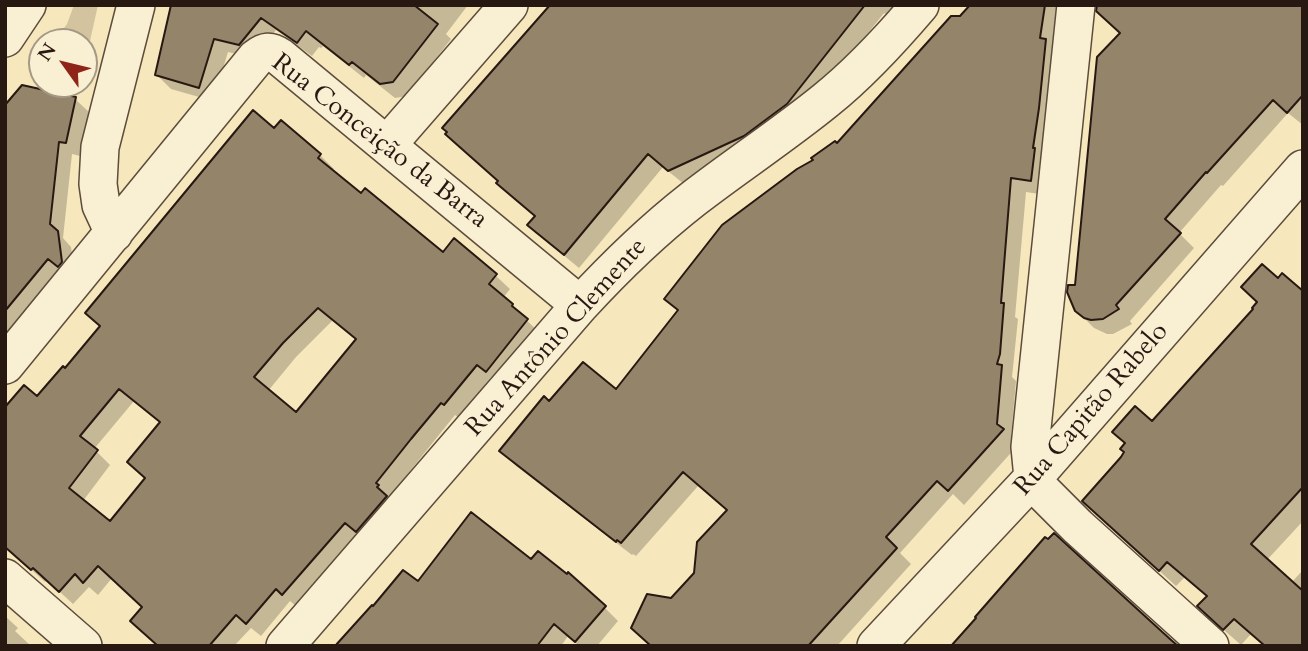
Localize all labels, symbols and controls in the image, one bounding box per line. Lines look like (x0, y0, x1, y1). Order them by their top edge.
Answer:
north arrow (28, 28, 98, 98)
text: N (32, 38, 63, 66)
street label: Rua Conceição da Barra (265, 48, 493, 236)
street label: Rua Antônio Clemente (460, 232, 654, 444)
street label: Rua Capitão Rabelo (1008, 317, 1176, 503)

